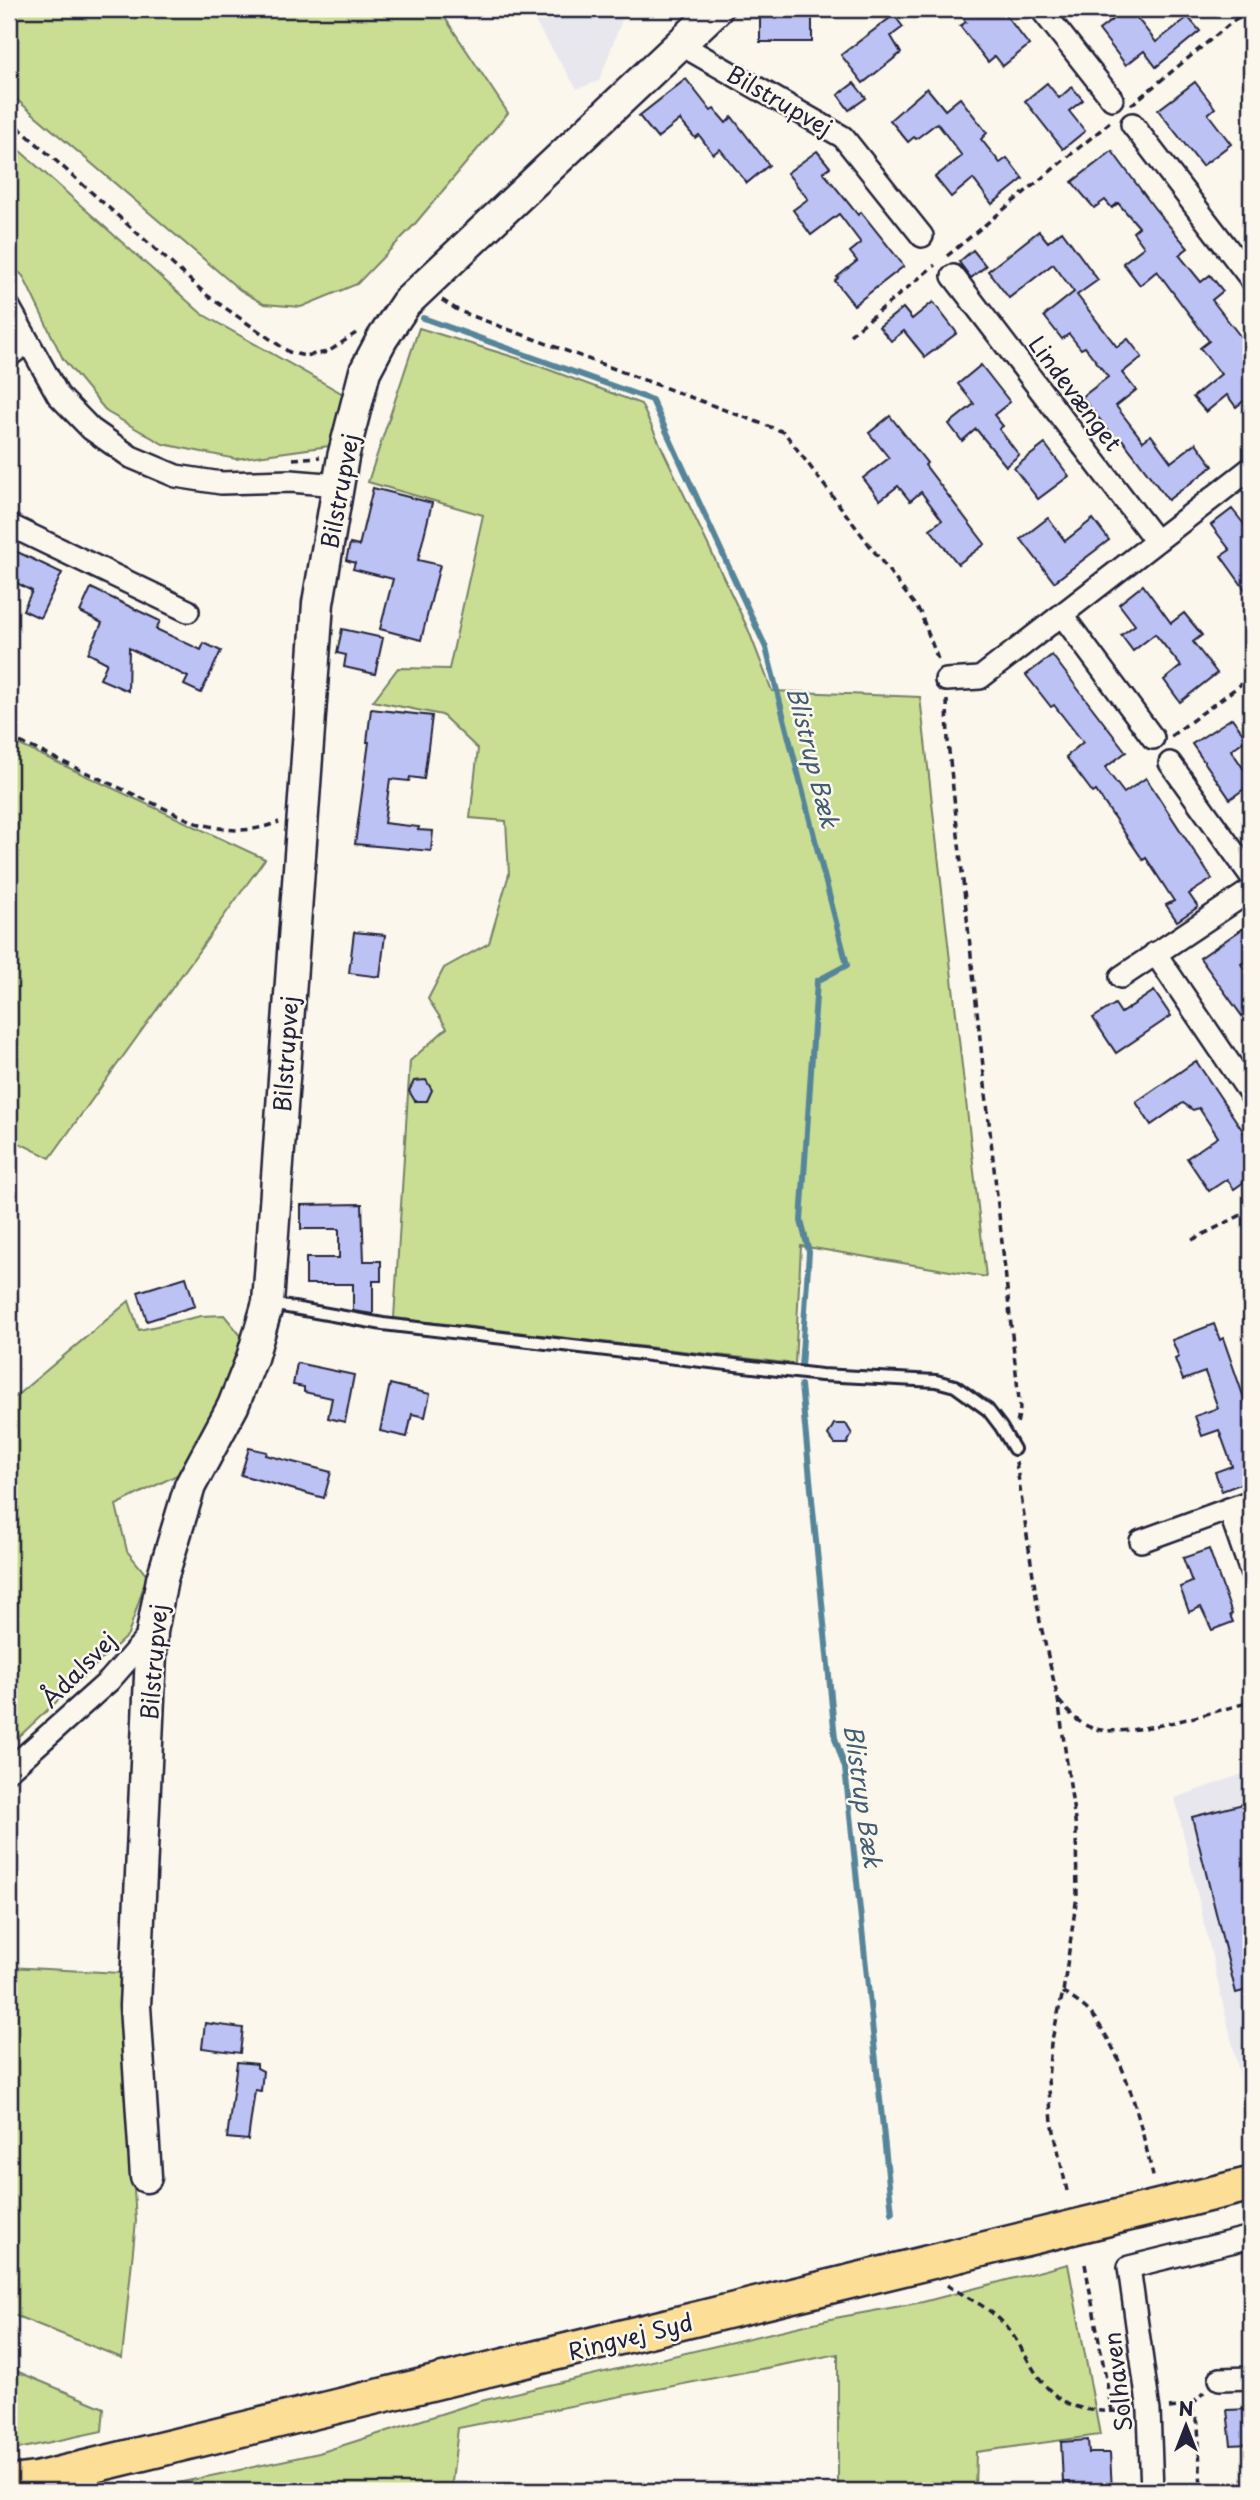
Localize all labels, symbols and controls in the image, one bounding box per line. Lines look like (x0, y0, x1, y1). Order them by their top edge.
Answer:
street label: Bilstrupvej (721, 56, 839, 144)
street label: Lindevænget (1021, 328, 1131, 458)
street label: Bilstrupvej (311, 430, 367, 552)
water label: Blistrup Bæk (779, 683, 849, 832)
street label: Bilstrupvej (263, 995, 307, 1113)
street label: Bilstrupvej (130, 1602, 176, 1722)
street label: Ådalsvej (32, 1623, 124, 1715)
water label: Blistrup Bæk (836, 1722, 892, 1871)
street label: Ringvej Syd (564, 2304, 696, 2368)
street label: Solhaven (1094, 2330, 1140, 2434)
north arrow (1152, 2392, 1222, 2462)
text: N (1178, 2394, 1194, 2422)

